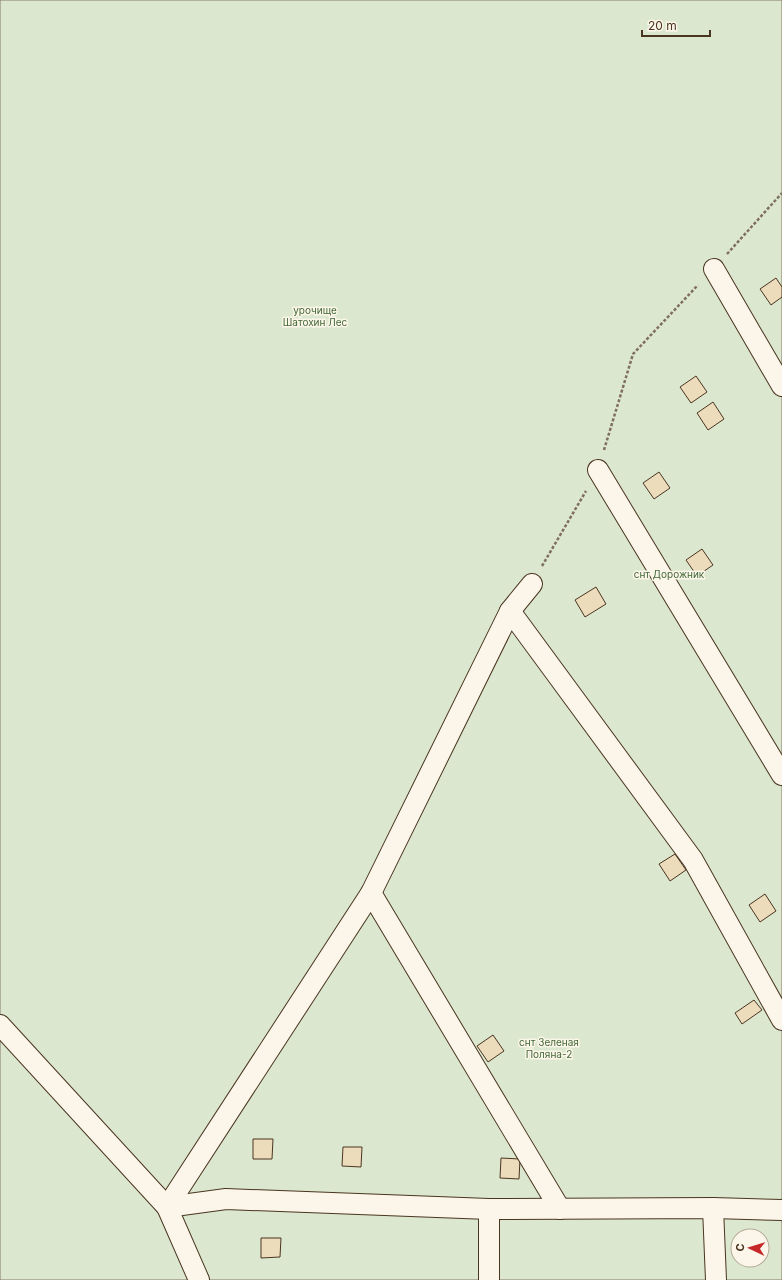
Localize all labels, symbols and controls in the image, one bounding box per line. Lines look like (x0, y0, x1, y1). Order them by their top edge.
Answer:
scale bar (642, 12, 710, 38)
text: 20 m (648, 18, 677, 33)
park label: урочище Шатохин Лес (283, 304, 348, 328)
park label: снт Дорожник (634, 568, 705, 580)
park label: снт Зеленая Поляна-2 (519, 1036, 579, 1060)
north arrow (730, 1228, 770, 1268)
text: С (733, 1243, 747, 1252)

